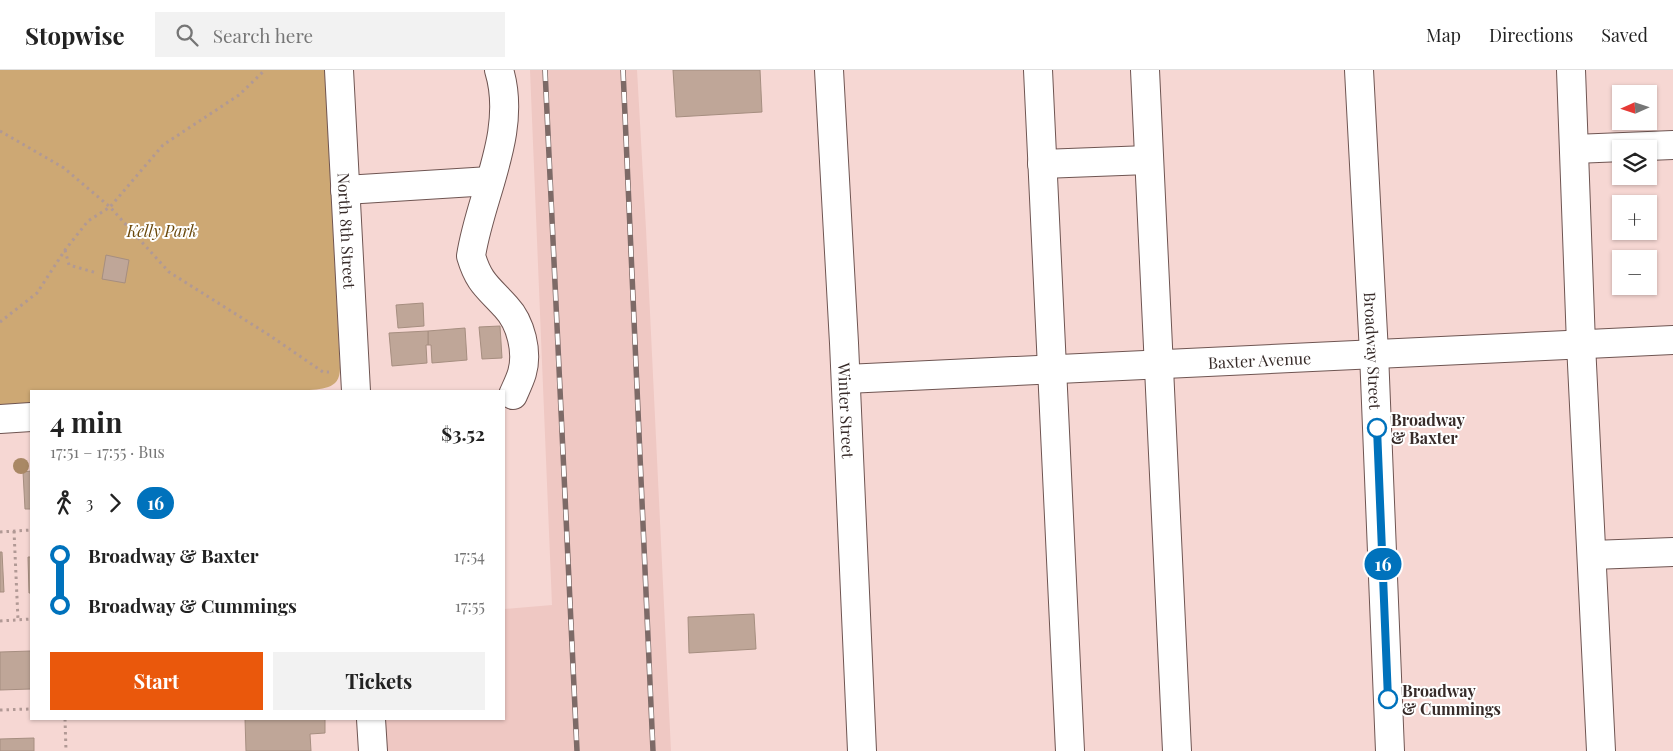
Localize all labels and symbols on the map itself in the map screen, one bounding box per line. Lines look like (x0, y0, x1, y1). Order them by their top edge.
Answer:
north arrow (1612, 85, 1658, 130)
street label: North 8th Street (334, 172, 361, 290)
park label: Kelly Park (126, 220, 197, 241)
street label: Broadway Street (1360, 291, 1387, 410)
street label: Baxter Avenue (1208, 347, 1312, 372)
street label: Winter Street (834, 361, 860, 459)
place label: Broadway & Baxter (1391, 409, 1465, 448)
marker: Broadway & Baxter (1367, 418, 1387, 438)
line badge: 16 (1360, 548, 1406, 580)
place label: Broadway & Cummings (1402, 680, 1501, 719)
marker: Broadway & Cummings (1378, 689, 1398, 709)

